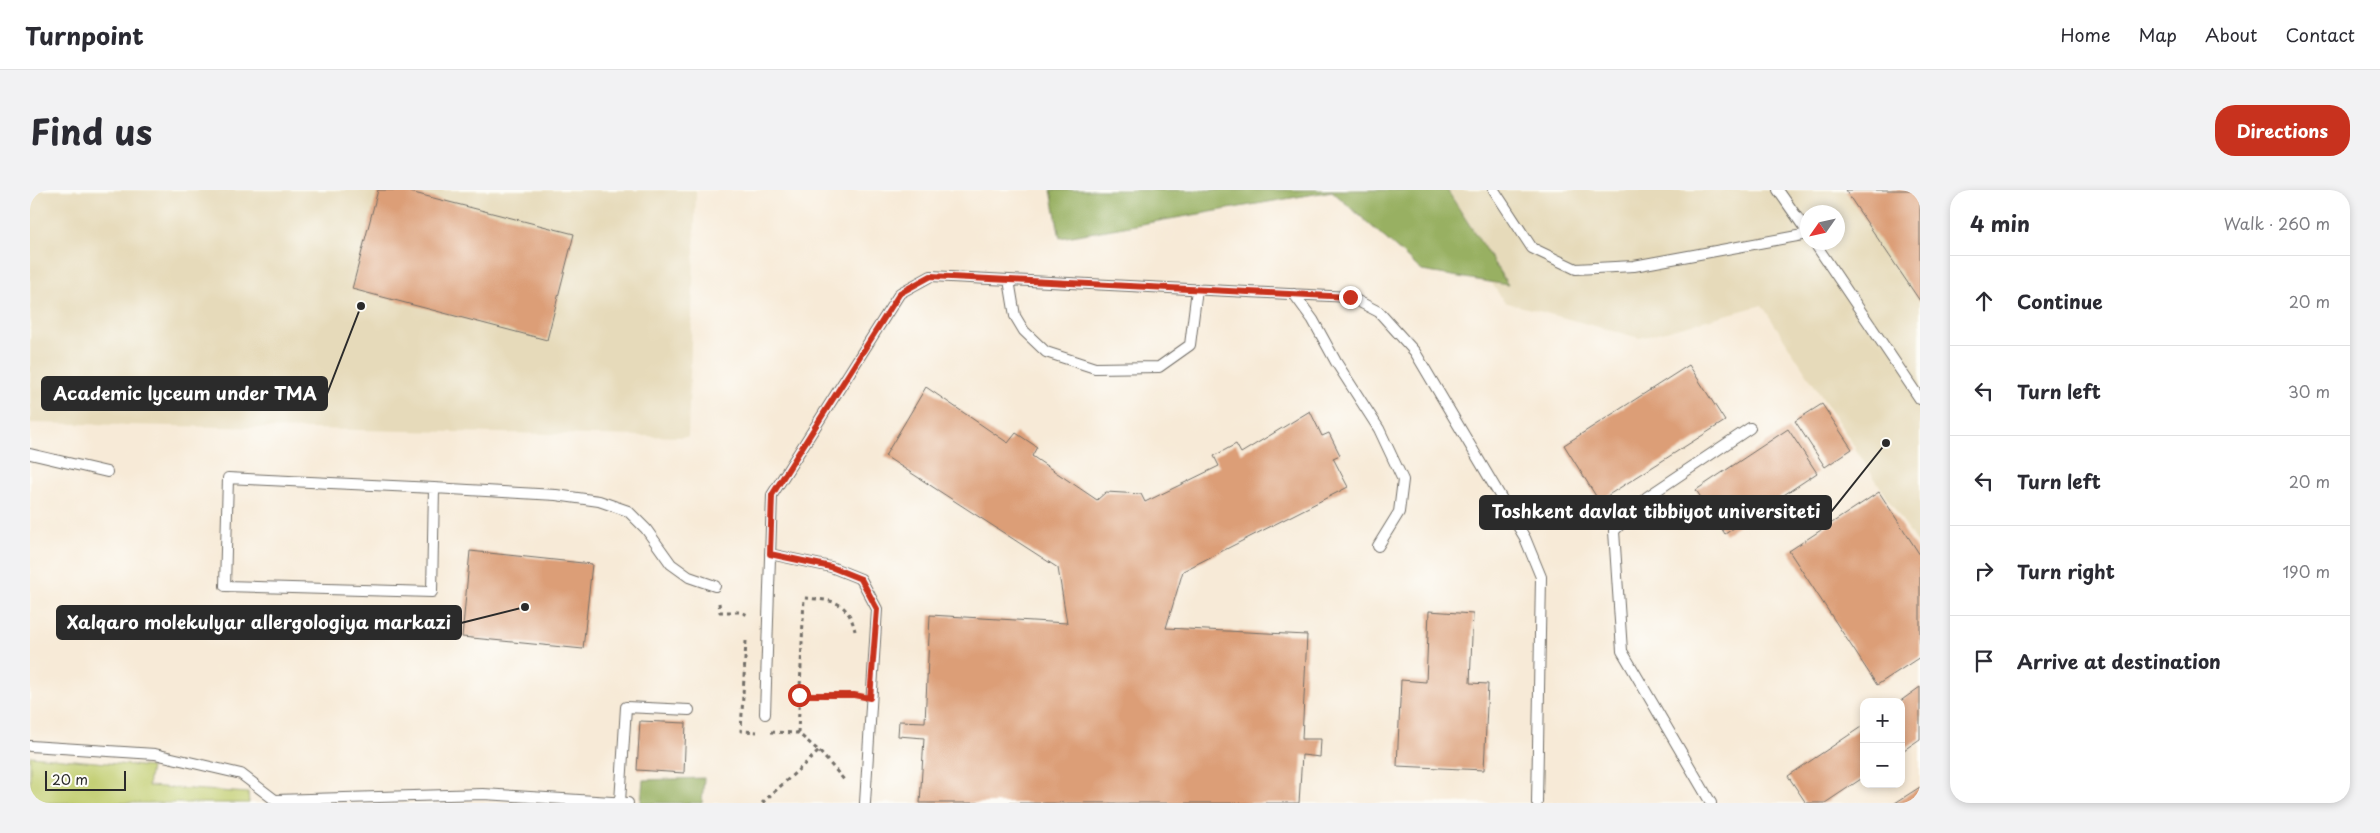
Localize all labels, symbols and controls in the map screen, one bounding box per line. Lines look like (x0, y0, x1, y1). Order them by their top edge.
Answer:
text: Turnpoint (25, 17, 144, 53)
text: Home (2060, 21, 2110, 48)
text: Map (2138, 21, 2177, 48)
text: About (2205, 21, 2257, 48)
text: Contact (2285, 21, 2355, 48)
text: Find us (30, 104, 152, 157)
button: Directions (2215, 105, 2350, 156)
north arrow (1800, 205, 1845, 250)
text: 4 min (1970, 207, 2030, 239)
text: Walk · 260 m (2224, 211, 2330, 235)
route end (1339, 286, 1362, 309)
icon: ahead (1970, 287, 1998, 315)
text: Continue (2017, 287, 2103, 315)
text: 20 m (2289, 289, 2330, 313)
callout: Academic lyceum under TMA (42, 377, 327, 410)
icon: left (1970, 377, 1998, 405)
text: Turn left (2017, 377, 2101, 405)
text: Academic lyceum under TMA (52, 379, 317, 406)
text: 30 m (2288, 379, 2330, 403)
icon: left (1970, 467, 1998, 495)
text: Turn left (2017, 467, 2101, 495)
text: 20 m (2289, 469, 2330, 493)
callout: Toshkent davlat tibbiyot universiteti (1480, 496, 1831, 529)
text: Toshkent davlat tibbiyot universiteti (1491, 497, 1821, 524)
icon: right (1970, 557, 1998, 585)
text: Turn right (2017, 557, 2115, 585)
text: 190 m (2282, 559, 2330, 583)
callout: Xalqaro molekulyar allergologiya markazi (57, 606, 461, 639)
text: Xalqaro molekulyar allergologiya markazi (67, 608, 451, 635)
icon: arrive (1970, 647, 1998, 675)
text: Arrive at destination (2017, 647, 2221, 675)
route start (788, 684, 811, 707)
map controls (1860, 698, 1905, 788)
button: + (1860, 698, 1905, 743)
button: − (1860, 743, 1905, 788)
scale bar (45, 768, 126, 791)
text: 20 m (52, 769, 88, 790)

